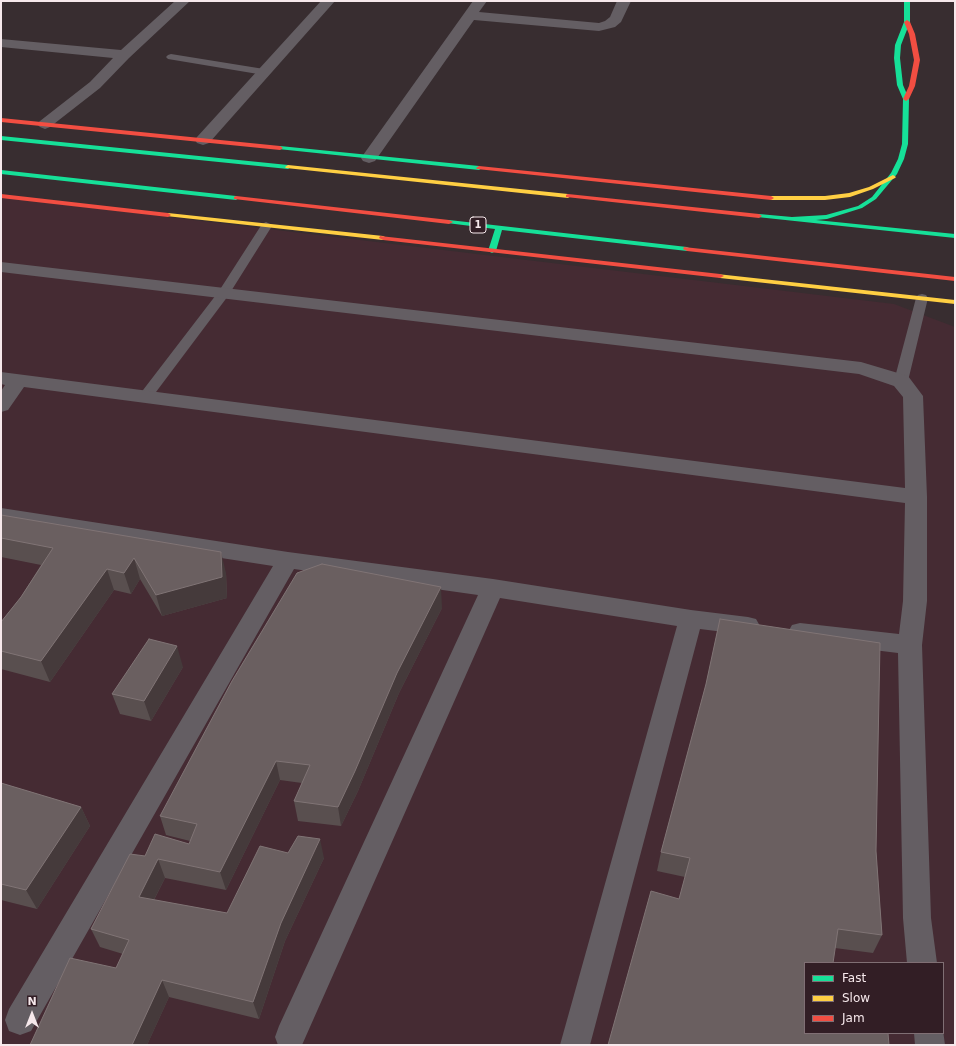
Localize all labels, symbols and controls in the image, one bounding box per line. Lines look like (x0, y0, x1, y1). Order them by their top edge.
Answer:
road number: 1 (470, 217, 486, 233)
legend (804, 962, 944, 1034)
text: Fast (842, 971, 866, 985)
text: Slow (842, 991, 870, 1005)
north arrow (12, 994, 52, 1034)
text: N (27, 995, 37, 1008)
text: Jam (842, 1011, 865, 1025)

